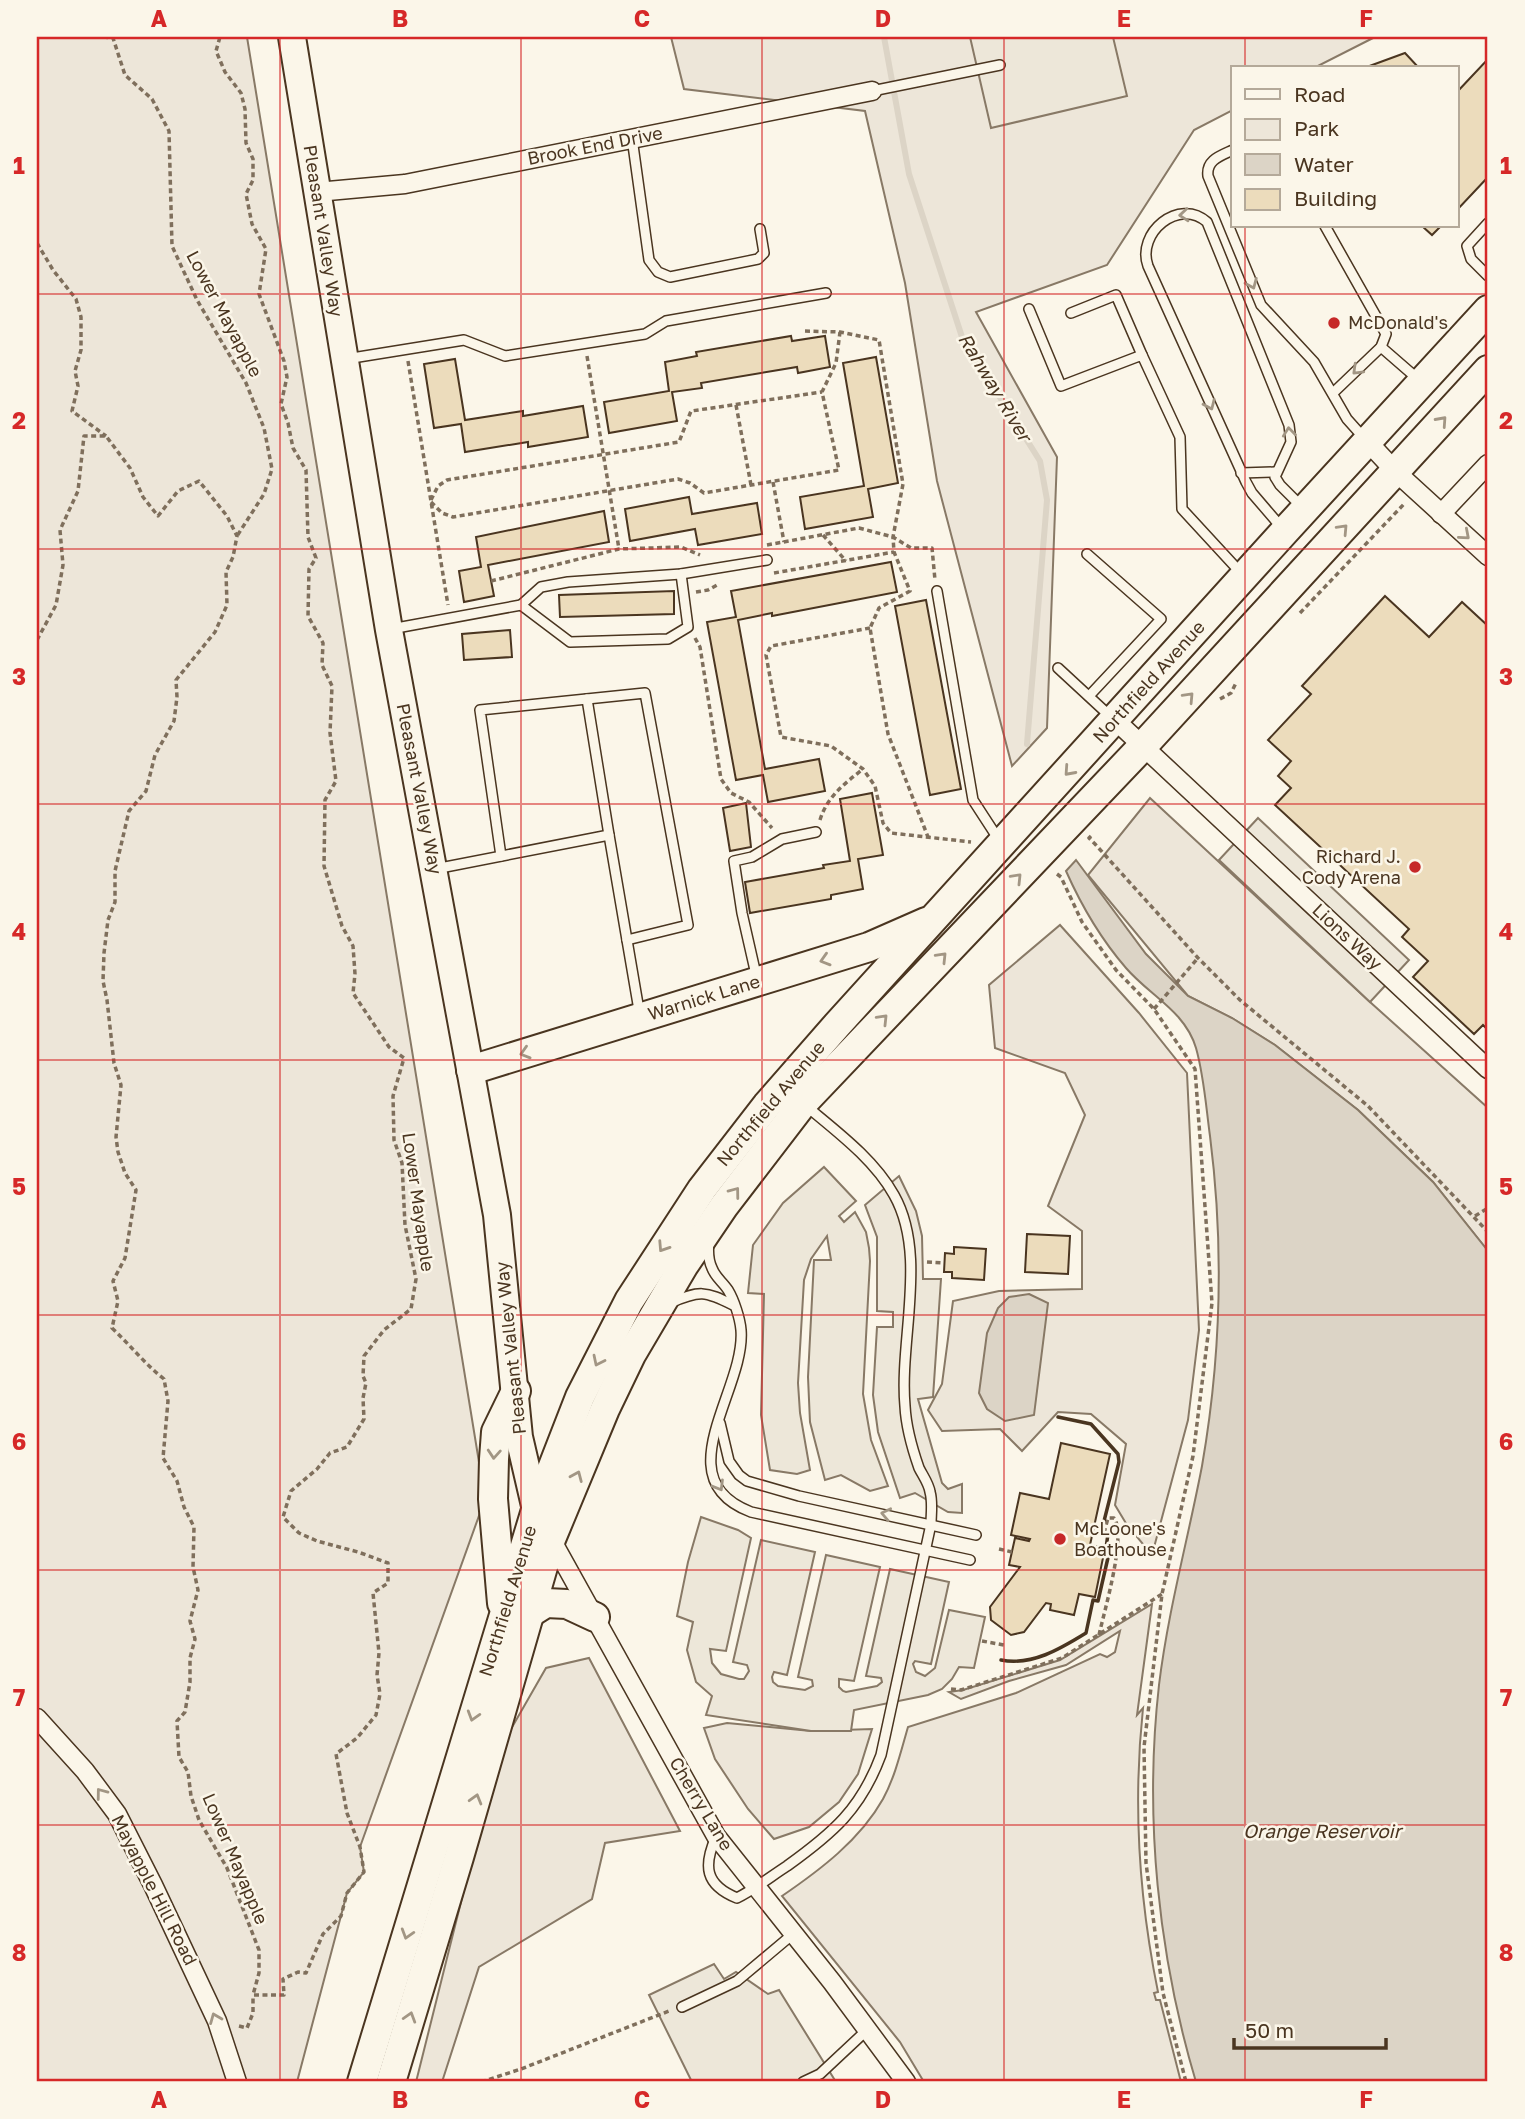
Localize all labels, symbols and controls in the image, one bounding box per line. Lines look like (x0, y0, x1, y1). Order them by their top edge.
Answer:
text: A (151, 4, 168, 32)
text: B (392, 4, 408, 32)
text: C (634, 4, 650, 32)
text: D (875, 4, 891, 32)
text: E (1117, 4, 1131, 32)
text: F (1359, 4, 1373, 32)
legend (1231, 66, 1458, 228)
text: Road (1294, 81, 1345, 107)
text: Park (1294, 115, 1340, 141)
street label: Brook End Drive (525, 121, 664, 169)
street label: Pleasant Valley Way (300, 143, 348, 318)
text: 1 (13, 151, 25, 179)
text: Water (1294, 151, 1354, 177)
text: 1 (1500, 151, 1512, 179)
text: Building (1294, 185, 1377, 211)
one-way arrow (1178, 208, 1189, 223)
street label: Lower Mayapple (182, 246, 268, 381)
one-way arrow (1244, 277, 1258, 290)
place label: McDonald's (1348, 311, 1448, 333)
marker: McDonald's (1326, 315, 1342, 331)
water label: Rahway River (954, 328, 1038, 447)
one-way arrow (1352, 361, 1365, 374)
one-way arrow (1202, 398, 1216, 411)
text: 2 (12, 406, 26, 434)
text: 2 (1499, 406, 1513, 434)
one-way arrow (1433, 417, 1446, 430)
one-way arrow (1281, 427, 1296, 438)
one-way arrow (1335, 524, 1347, 537)
one-way arrow (1457, 527, 1470, 539)
street label: Northfield Avenue (1088, 616, 1209, 747)
text: 3 (12, 662, 26, 690)
text: 3 (1499, 662, 1513, 690)
one-way arrow (1180, 692, 1193, 705)
street label: Pleasant Valley Way (393, 701, 447, 876)
one-way arrow (1064, 763, 1077, 776)
place label: Richard J. Cody Arena (1302, 845, 1401, 888)
marker: Richard J. Cody Arena (1407, 859, 1423, 875)
one-way arrow (1009, 873, 1022, 886)
street label: Lions Way (1308, 898, 1387, 974)
text: 4 (12, 917, 26, 945)
text: 4 (1499, 917, 1513, 945)
one-way arrow (820, 952, 832, 967)
one-way arrow (934, 952, 947, 965)
street label: Warnick Lane (645, 970, 763, 1025)
one-way arrow (874, 1014, 887, 1027)
street label: Northfield Avenue (711, 1036, 829, 1170)
one-way arrow (519, 1045, 532, 1059)
street label: Lower Mayapple (398, 1131, 440, 1273)
text: 5 (12, 1172, 26, 1200)
text: 5 (1499, 1172, 1513, 1200)
one-way arrow (726, 1187, 739, 1199)
one-way arrow (658, 1239, 671, 1252)
street label: Pleasant Valley Way (490, 1260, 530, 1436)
one-way arrow (592, 1354, 606, 1366)
text: 6 (12, 1427, 26, 1455)
text: 6 (1499, 1427, 1513, 1455)
one-way arrow (487, 1449, 502, 1460)
one-way arrow (569, 1470, 583, 1482)
one-way arrow (711, 1478, 724, 1491)
one-way arrow (880, 1508, 892, 1523)
place label: McLoone's Boathouse (1074, 1517, 1167, 1560)
street label: Northfield Avenue (474, 1523, 540, 1679)
marker: McLoone's Boathouse (1052, 1531, 1068, 1547)
text: 7 (13, 1683, 25, 1711)
text: 7 (1500, 1683, 1512, 1711)
one-way arrow (467, 1710, 482, 1722)
street label: Cherry Lane (665, 1753, 738, 1854)
one-way arrow (97, 1788, 110, 1801)
street label: Lower Mayapple (198, 1790, 273, 1927)
one-way arrow (467, 1793, 482, 1805)
street label: Mayapple Hill Road (107, 1810, 202, 1969)
water label: Orange Reservoir (1243, 1819, 1404, 1842)
one-way arrow (401, 1928, 416, 1940)
text: 8 (12, 1938, 26, 1966)
text: 8 (1499, 1938, 1513, 1966)
scale bar (1234, 2007, 1387, 2051)
one-way arrow (402, 2011, 417, 2023)
one-way arrow (209, 2012, 223, 2024)
text: 50 m (1245, 2017, 1294, 2043)
text: A (151, 2085, 168, 2113)
text: B (392, 2085, 408, 2113)
text: C (634, 2085, 650, 2113)
text: D (875, 2085, 891, 2113)
text: E (1117, 2085, 1131, 2113)
text: F (1359, 2085, 1373, 2113)

